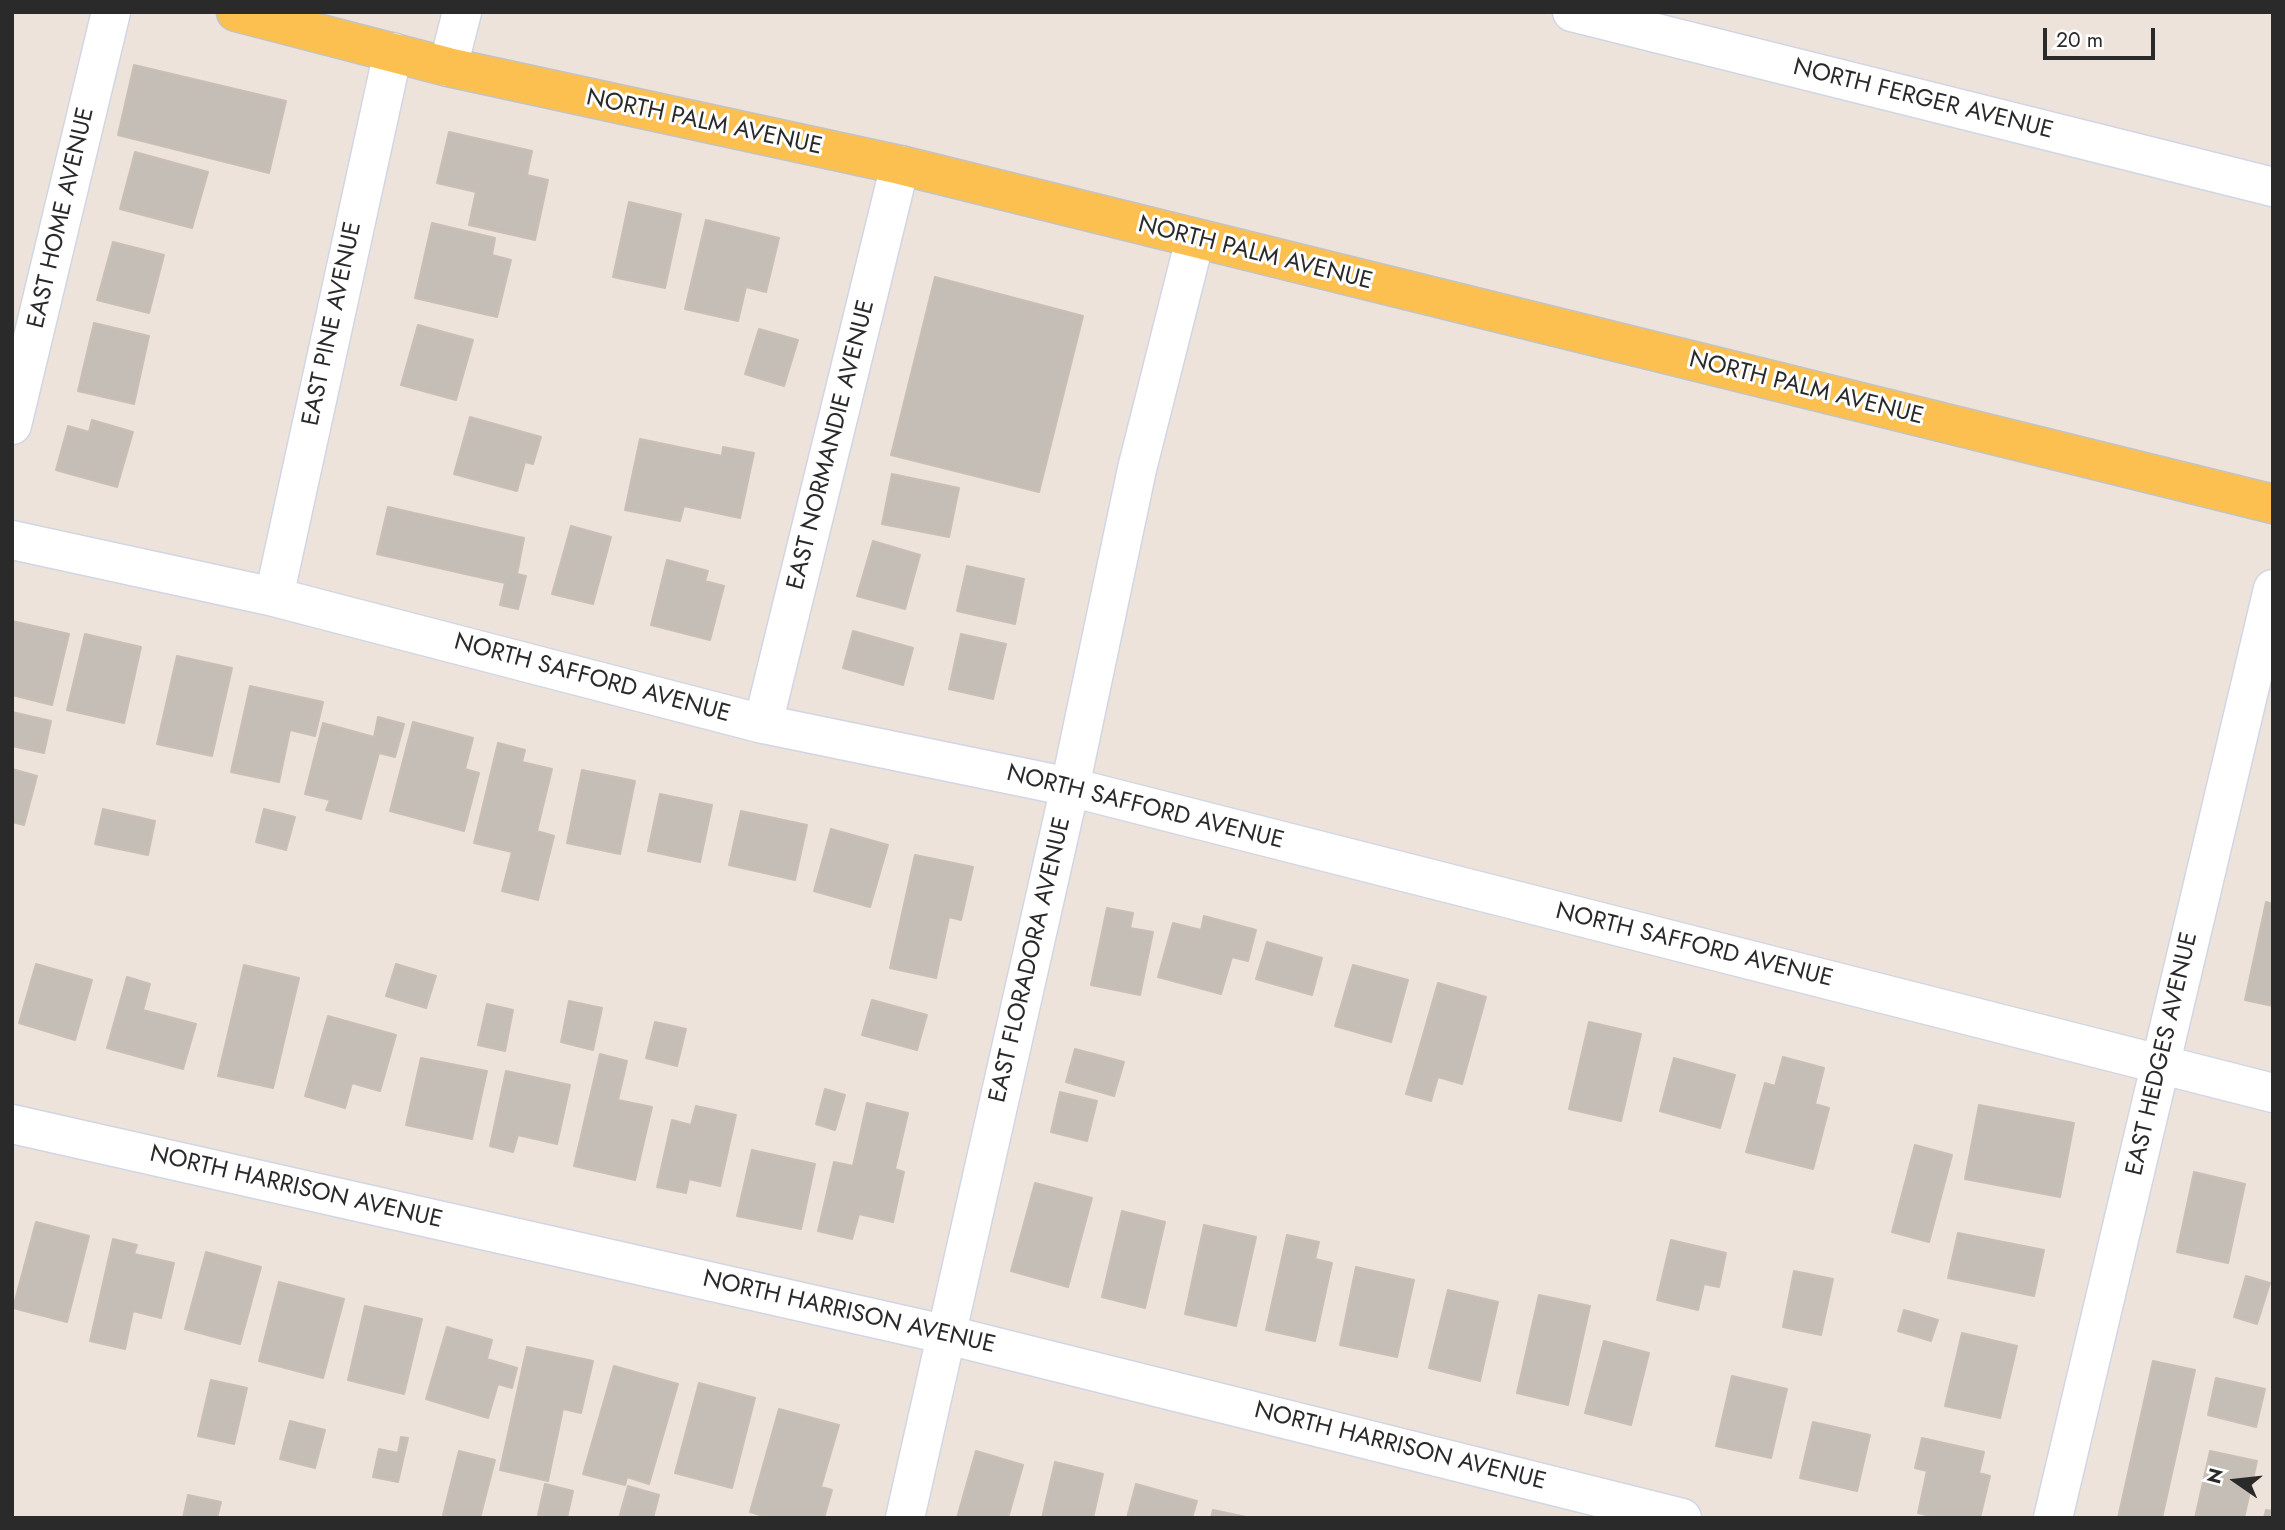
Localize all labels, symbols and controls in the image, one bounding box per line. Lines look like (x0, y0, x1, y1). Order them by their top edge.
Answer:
scale bar (2047, 14, 2159, 58)
text: 20 m (2056, 25, 2103, 55)
street label: NORTH FERGER AVENUE (1790, 54, 2056, 146)
street label: NORTH PALM AVENUE (583, 84, 825, 162)
street label: EAST HOME AVENUE (23, 105, 101, 331)
street label: NORTH PALM AVENUE (1135, 211, 1375, 297)
street label: EAST PINE AVENUE (297, 219, 369, 429)
street label: EAST NORMANDIE AVENUE (782, 297, 882, 593)
street label: NORTH PALM AVENUE (1686, 346, 1926, 432)
street label: NORTH SAFFORD AVENUE (451, 628, 733, 730)
street label: NORTH SAFFORD AVENUE (1003, 760, 1287, 856)
street label: EAST FLORADORA AVENUE (984, 815, 1078, 1105)
street label: NORTH SAFFORD AVENUE (1552, 898, 1836, 994)
street label: EAST HEDGES AVENUE (2121, 930, 2205, 1178)
street label: NORTH HARRISON AVENUE (147, 1140, 445, 1236)
street label: NORTH HARRISON AVENUE (700, 1265, 998, 1361)
street label: NORTH HARRISON AVENUE (1251, 1397, 1549, 1497)
north arrow (2201, 1446, 2271, 1516)
text: N (2200, 1465, 2230, 1486)

